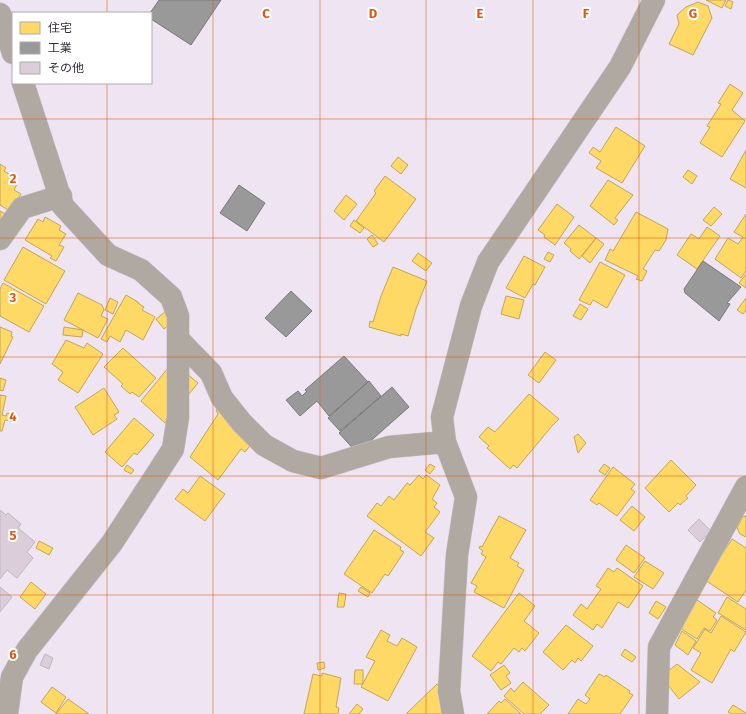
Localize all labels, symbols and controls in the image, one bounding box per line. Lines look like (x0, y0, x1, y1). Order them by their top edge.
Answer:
text: C (262, 6, 270, 21)
text: D (369, 6, 378, 21)
text: E (477, 6, 484, 21)
text: F (583, 6, 590, 21)
text: G (689, 6, 697, 21)
legend (12, 12, 152, 84)
text: 住宅 (48, 21, 72, 35)
text: 工業 (48, 41, 72, 55)
text: その他 (48, 61, 84, 75)
text: 2 (10, 171, 17, 186)
text: 3 (9, 290, 17, 305)
text: 4 (9, 409, 17, 424)
text: 5 (10, 528, 17, 543)
text: 6 (9, 647, 17, 662)

